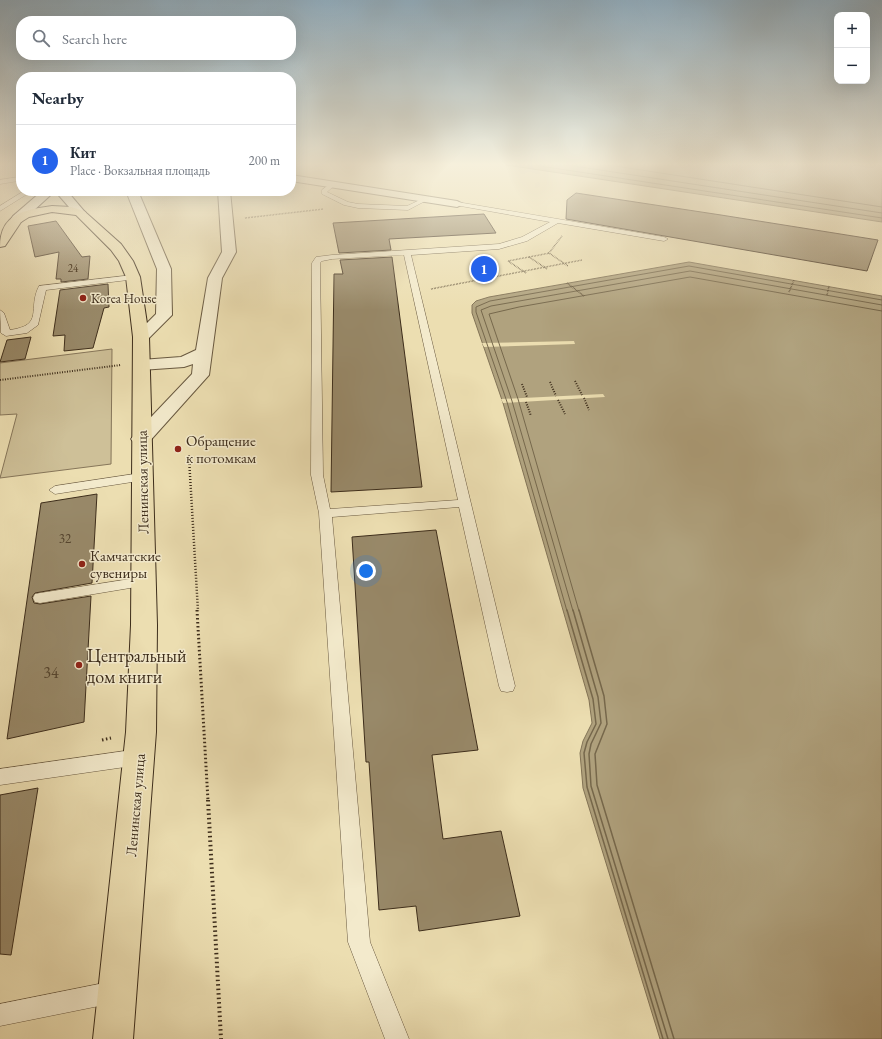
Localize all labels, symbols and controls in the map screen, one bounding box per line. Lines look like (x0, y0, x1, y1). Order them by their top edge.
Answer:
map controls (834, 12, 870, 84)
button: + (834, 12, 870, 48)
search box (16, 16, 296, 60)
icon: search (30, 27, 52, 49)
text: Search here (62, 29, 127, 48)
button: − (834, 48, 870, 84)
text: Nearby (32, 87, 84, 109)
text: Кит (70, 143, 96, 162)
text: 1 (42, 152, 48, 169)
text: 200 m (249, 152, 280, 169)
text: Place · Вокзальная площадь (70, 162, 210, 179)
pin: 1 (471, 254, 497, 284)
house number: 24 (68, 261, 79, 275)
place label: Korea House (91, 290, 157, 307)
marker: Korea House (78, 293, 88, 303)
street label: Ленинская улица (132, 430, 152, 534)
place label: Обращение к потомкам (186, 431, 257, 467)
marker: Обращение к потомкам (173, 444, 183, 454)
house number: 32 (59, 530, 72, 547)
place label: Камчатские сувениры (90, 546, 161, 582)
marker: Камчатские сувениры (77, 559, 87, 569)
your location (356, 561, 376, 581)
place label: Центральный дом книги (87, 644, 187, 688)
marker: Центральный дом книги (74, 660, 84, 670)
house number: 34 (43, 662, 59, 683)
street label: Ленинская улица (121, 753, 149, 857)

